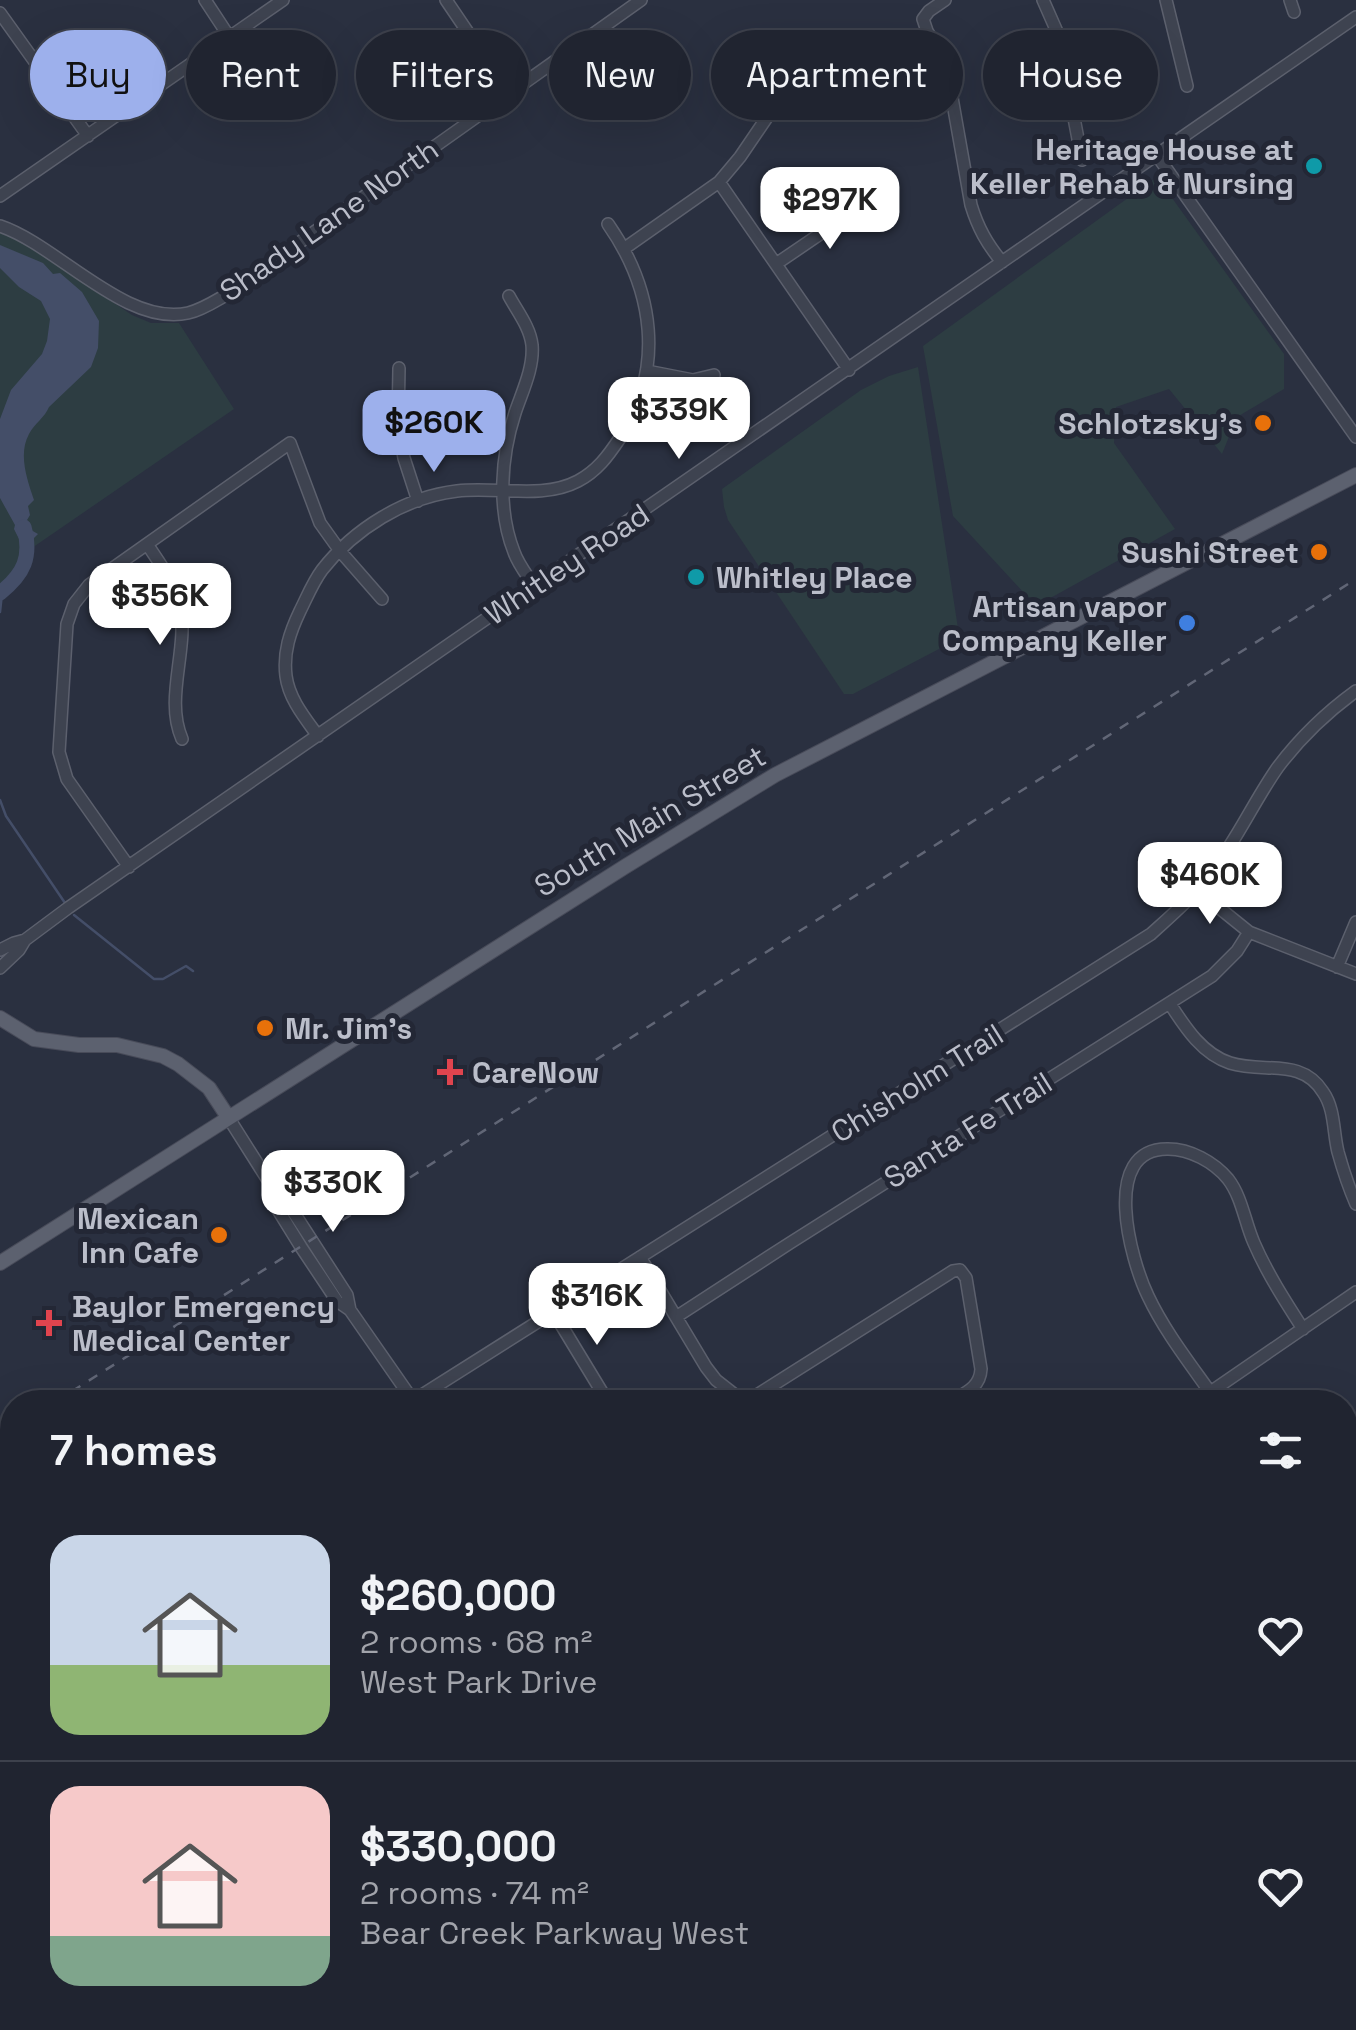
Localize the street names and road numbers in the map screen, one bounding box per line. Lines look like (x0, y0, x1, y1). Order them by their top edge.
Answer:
street label: Shady Lane North (212, 130, 446, 310)
street label: Whitley Road (477, 495, 657, 633)
street label: South Main Street (527, 736, 773, 906)
street label: Chisholm Trail (824, 1015, 1010, 1151)
street label: Santa Fe Trail (877, 1063, 1059, 1197)

